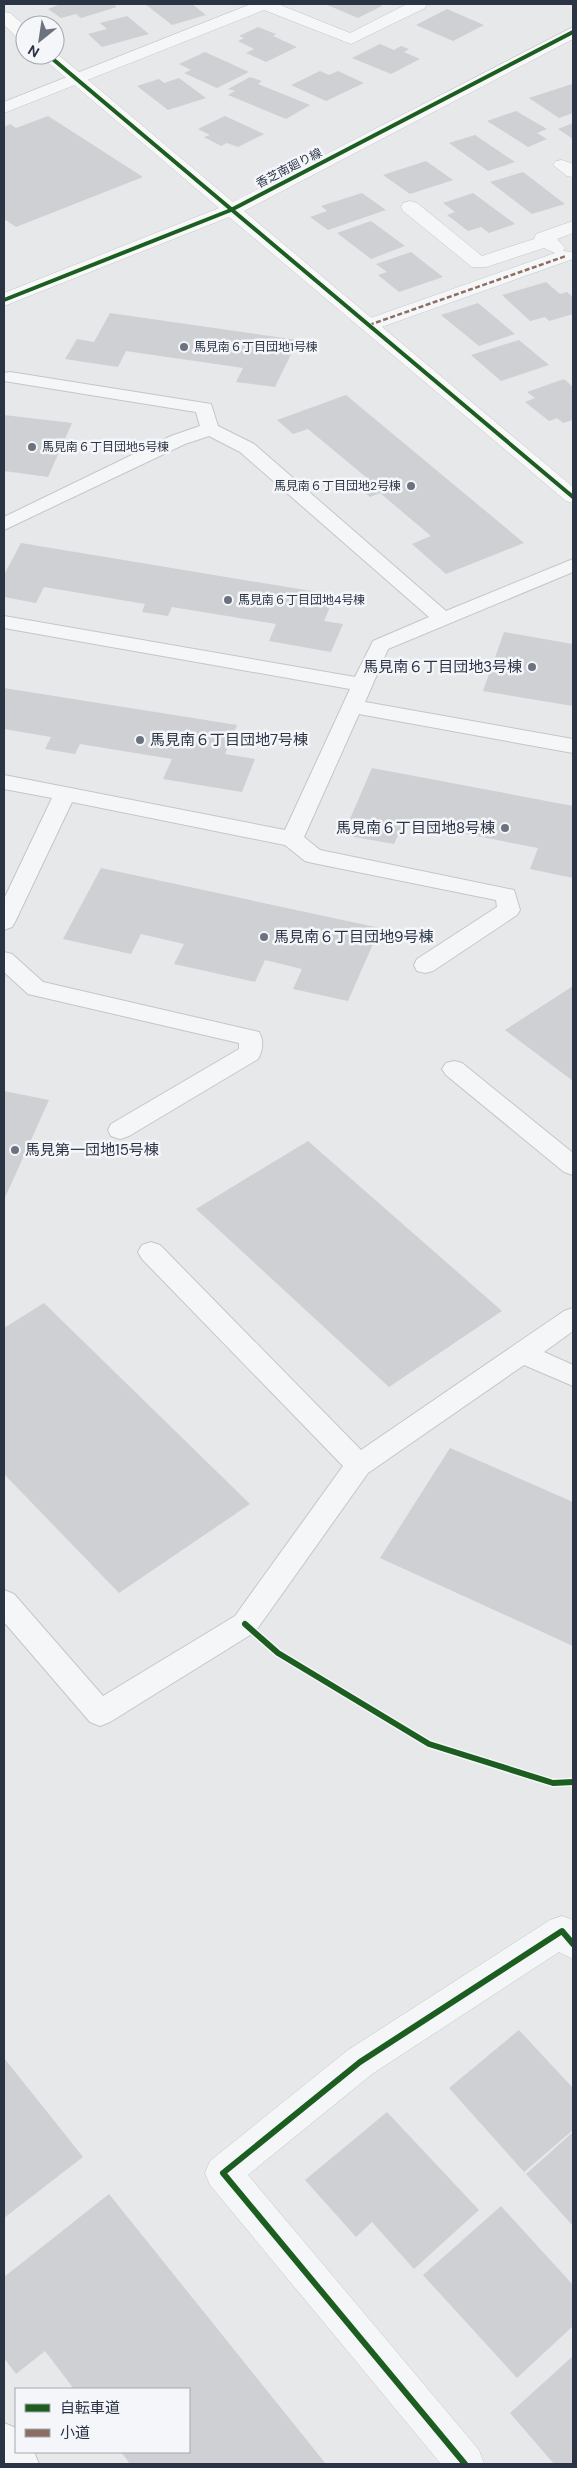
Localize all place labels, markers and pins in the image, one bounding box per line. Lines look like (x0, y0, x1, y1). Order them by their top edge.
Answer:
place label: 馬見南６丁目団地1号棟 (194, 339, 318, 355)
marker: 馬見南６丁目団地1号棟 (178, 341, 190, 353)
place label: 馬見南６丁目団地5号棟 (42, 439, 169, 455)
marker: 馬見南６丁目団地5号棟 (26, 441, 38, 453)
place label: 馬見南６丁目団地2号棟 (274, 478, 401, 494)
marker: 馬見南６丁目団地2号棟 (405, 480, 417, 492)
place label: 馬見南６丁目団地4号棟 (238, 592, 365, 608)
marker: 馬見南６丁目団地4号棟 (222, 594, 234, 606)
place label: 馬見南６丁目団地3号棟 (363, 657, 522, 677)
marker: 馬見南６丁目団地3号棟 (526, 661, 538, 673)
place label: 馬見南６丁目団地7号棟 (150, 730, 308, 750)
marker: 馬見南６丁目団地7号棟 (134, 734, 146, 746)
place label: 馬見南６丁目団地8号棟 (336, 818, 495, 838)
marker: 馬見南６丁目団地8号棟 (499, 822, 511, 834)
place label: 馬見南６丁目団地9号棟 (274, 927, 433, 947)
marker: 馬見南６丁目団地9号棟 (258, 931, 270, 943)
place label: 馬見第一団地15号棟 (25, 1140, 159, 1160)
marker: 馬見第一団地15号棟 (9, 1144, 21, 1156)

